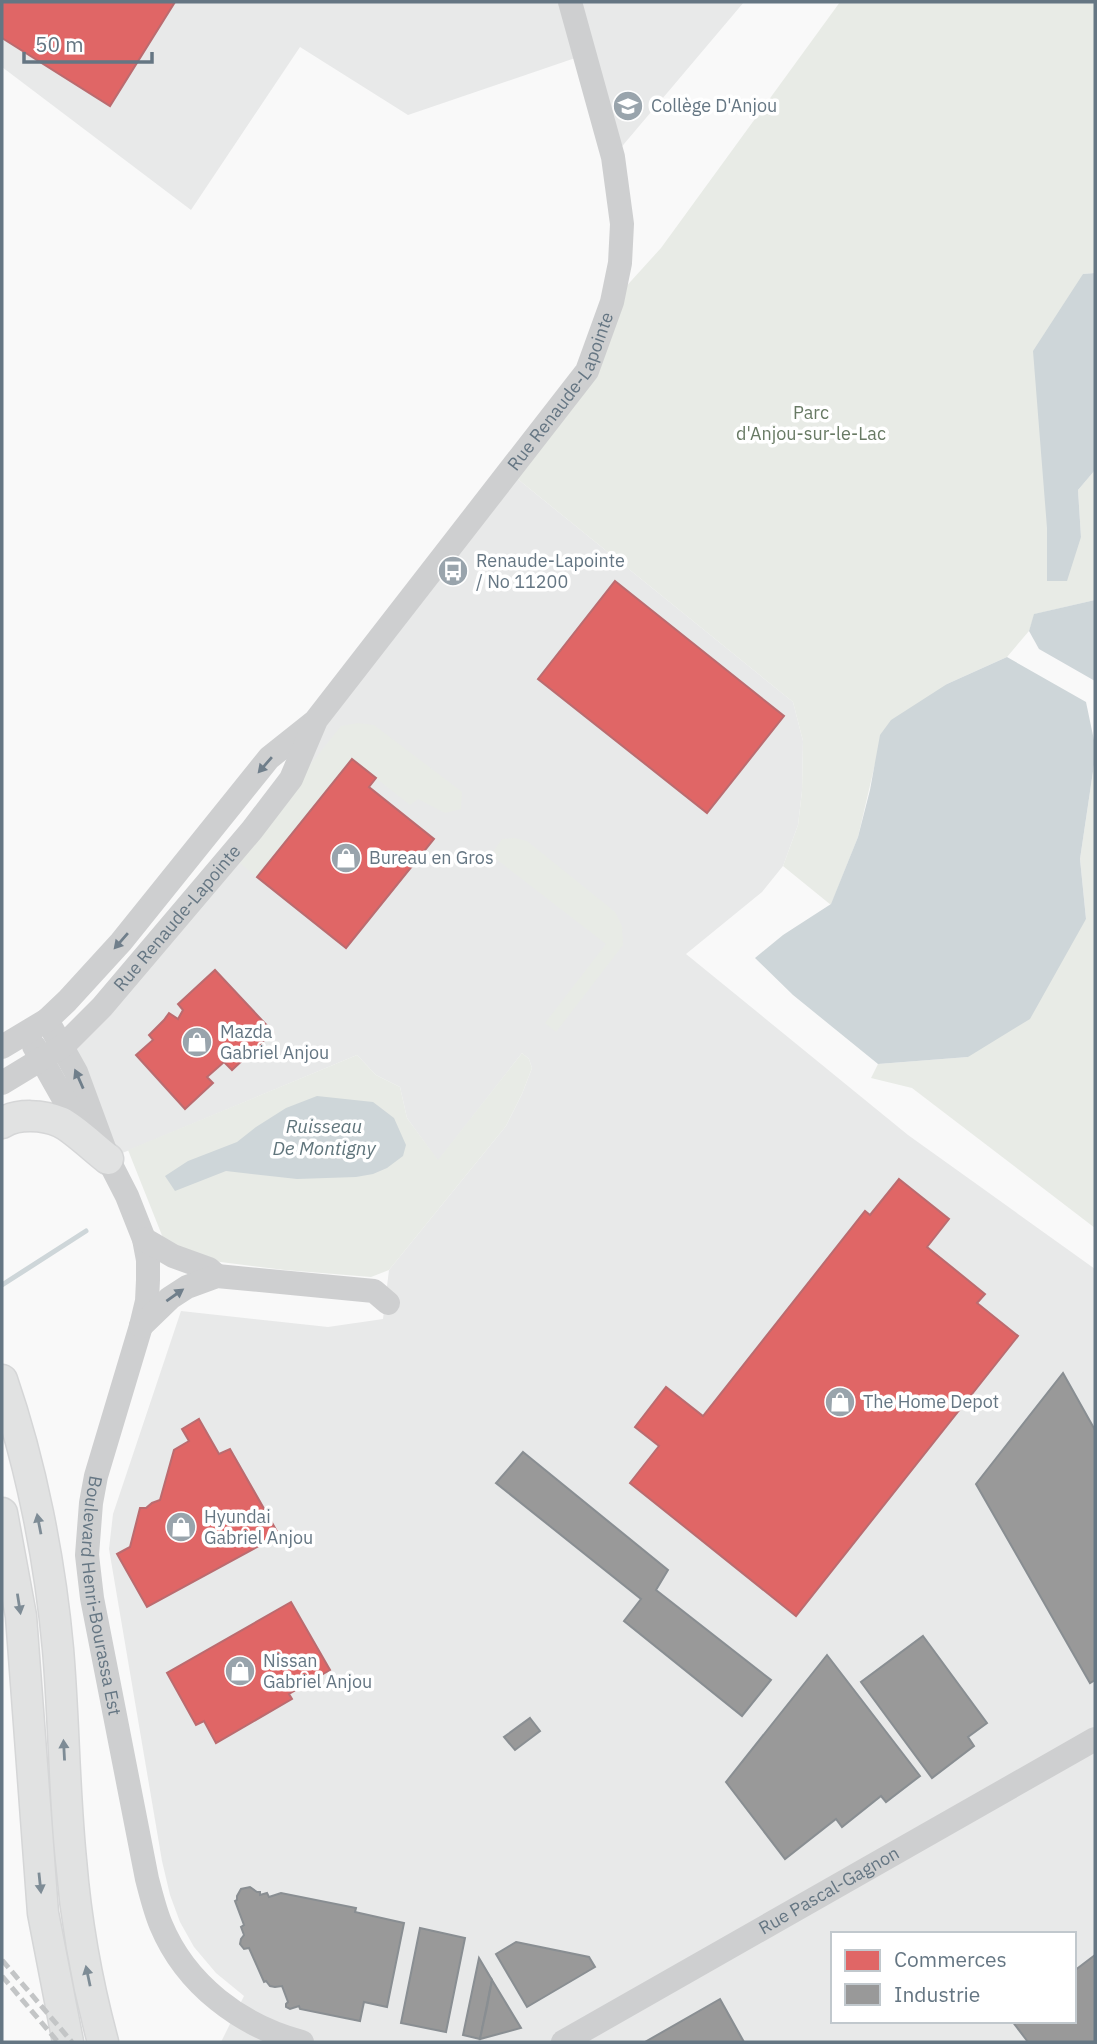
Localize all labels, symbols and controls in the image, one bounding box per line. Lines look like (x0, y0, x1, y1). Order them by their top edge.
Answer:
scale bar (24, 21, 152, 65)
text: 50 m (35, 30, 84, 58)
school or university icon: Collège D'Anjou (611, 89, 645, 123)
place label: Collège D'Anjou (651, 94, 777, 117)
street label: Rue Renaude-Lapointe (502, 309, 618, 475)
park label: Parc d'Anjou-sur-le-Lac (736, 401, 886, 445)
place label: Renaude-Lapointe / No 11200 (476, 549, 625, 593)
bus stop icon: Renaude-Lapointe / No 11200 (436, 554, 470, 588)
one-way arrow (257, 756, 273, 774)
street label: Rue Renaude-Lapointe (108, 840, 246, 996)
shop icon: Bureau en Gros (329, 841, 363, 875)
place label: Bureau en Gros (369, 846, 494, 869)
one-way arrow (113, 932, 129, 950)
place label: Mazda Gabriel Anjou (220, 1020, 329, 1064)
shop icon: Mazda Gabriel Anjou (180, 1025, 214, 1059)
one-way arrow (73, 1068, 84, 1089)
water label: Ruisseau De Montigny (272, 1114, 376, 1160)
one-way arrow (166, 1288, 184, 1302)
shop icon: The Home Depot (823, 1385, 857, 1419)
place label: The Home Depot (863, 1390, 999, 1413)
street label: Boulevard Henri-Bourassa Est (76, 1474, 127, 1717)
place label: Hyundai Gabriel Anjou (204, 1505, 313, 1549)
shop icon: Hyundai Gabriel Anjou (164, 1510, 198, 1544)
one-way arrow (34, 1513, 45, 1535)
one-way arrow (14, 1593, 25, 1615)
place label: Nissan Gabriel Anjou (263, 1649, 372, 1693)
shop icon: Nissan Gabriel Anjou (223, 1654, 257, 1688)
one-way arrow (58, 1738, 69, 1760)
street label: Rue Pascal-Gagnon (754, 1841, 903, 1939)
one-way arrow (34, 1872, 45, 1894)
legend (831, 1932, 1076, 2023)
text: Commerces (894, 1945, 1007, 1973)
one-way arrow (82, 1965, 93, 1987)
text: Industrie (894, 1980, 980, 2008)

